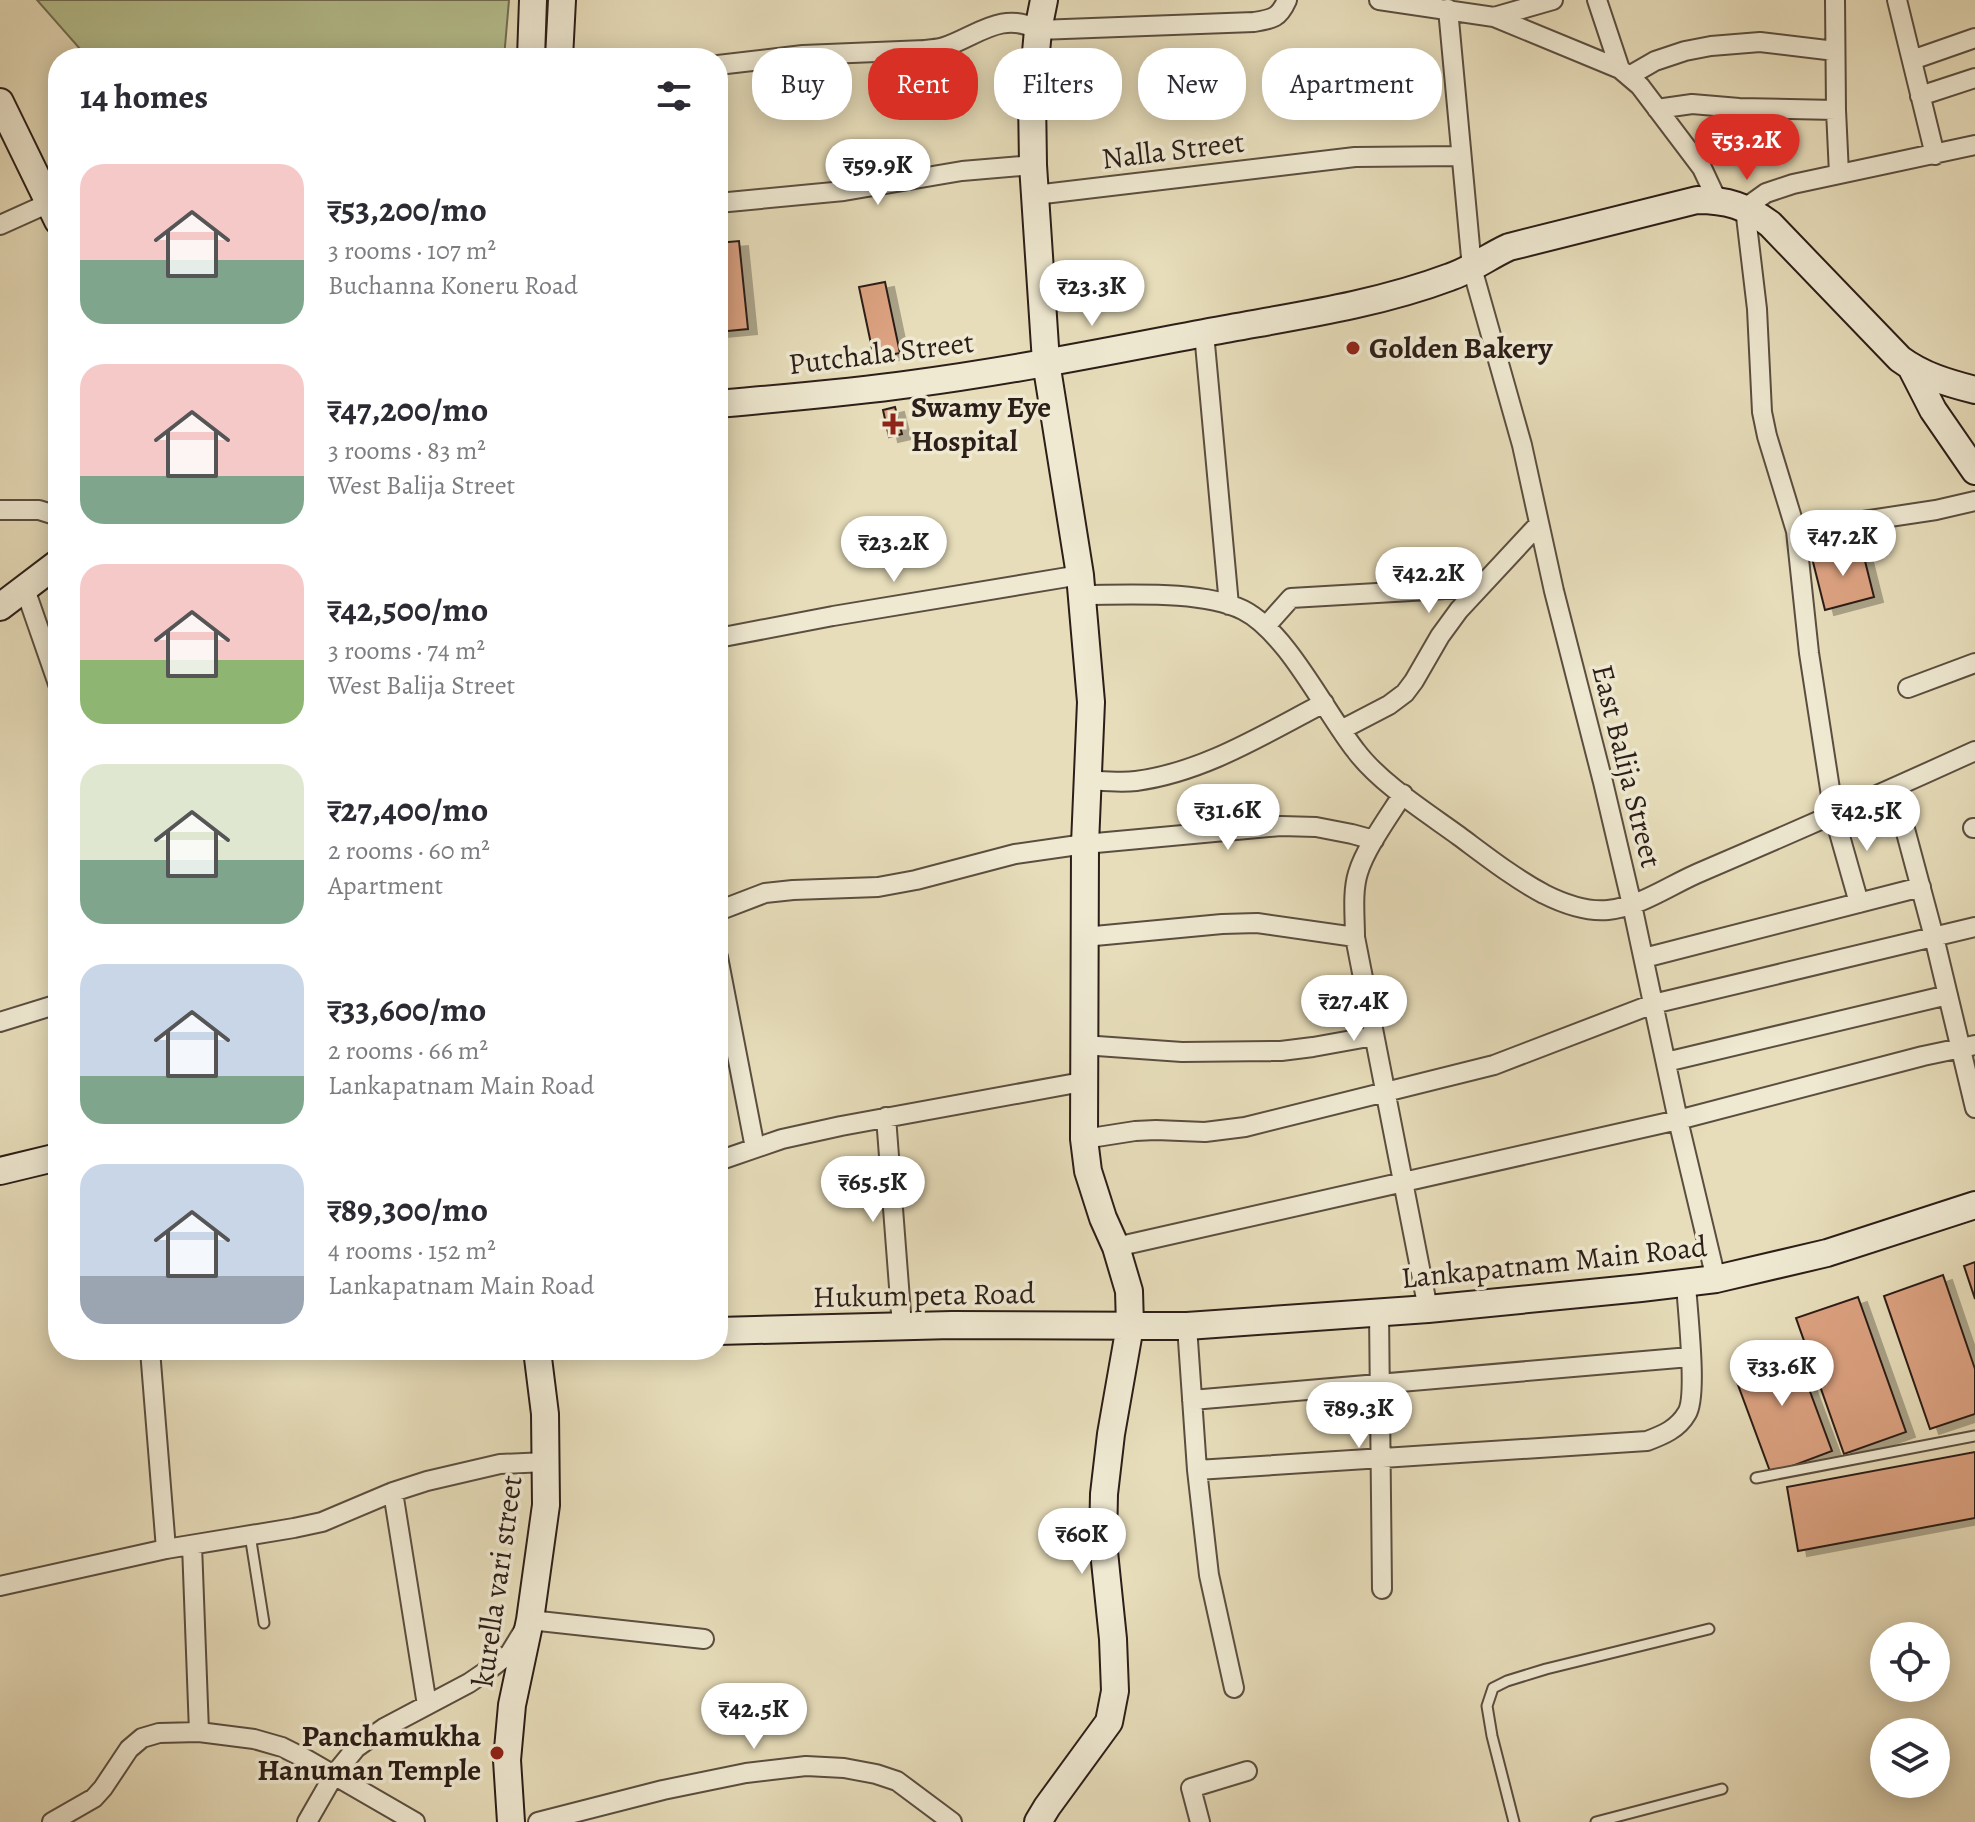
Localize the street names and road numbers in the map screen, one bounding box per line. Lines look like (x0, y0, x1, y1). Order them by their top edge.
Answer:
street label: Nalla Street (1099, 121, 1247, 179)
street label: Putchala Street (786, 322, 976, 384)
street label: East Balija Street (1582, 660, 1672, 872)
street label: Lankapatnam Main Road (1399, 1226, 1710, 1298)
street label: Hukum peta Road (812, 1273, 1036, 1317)
street label: kurella vari street (462, 1473, 532, 1689)

